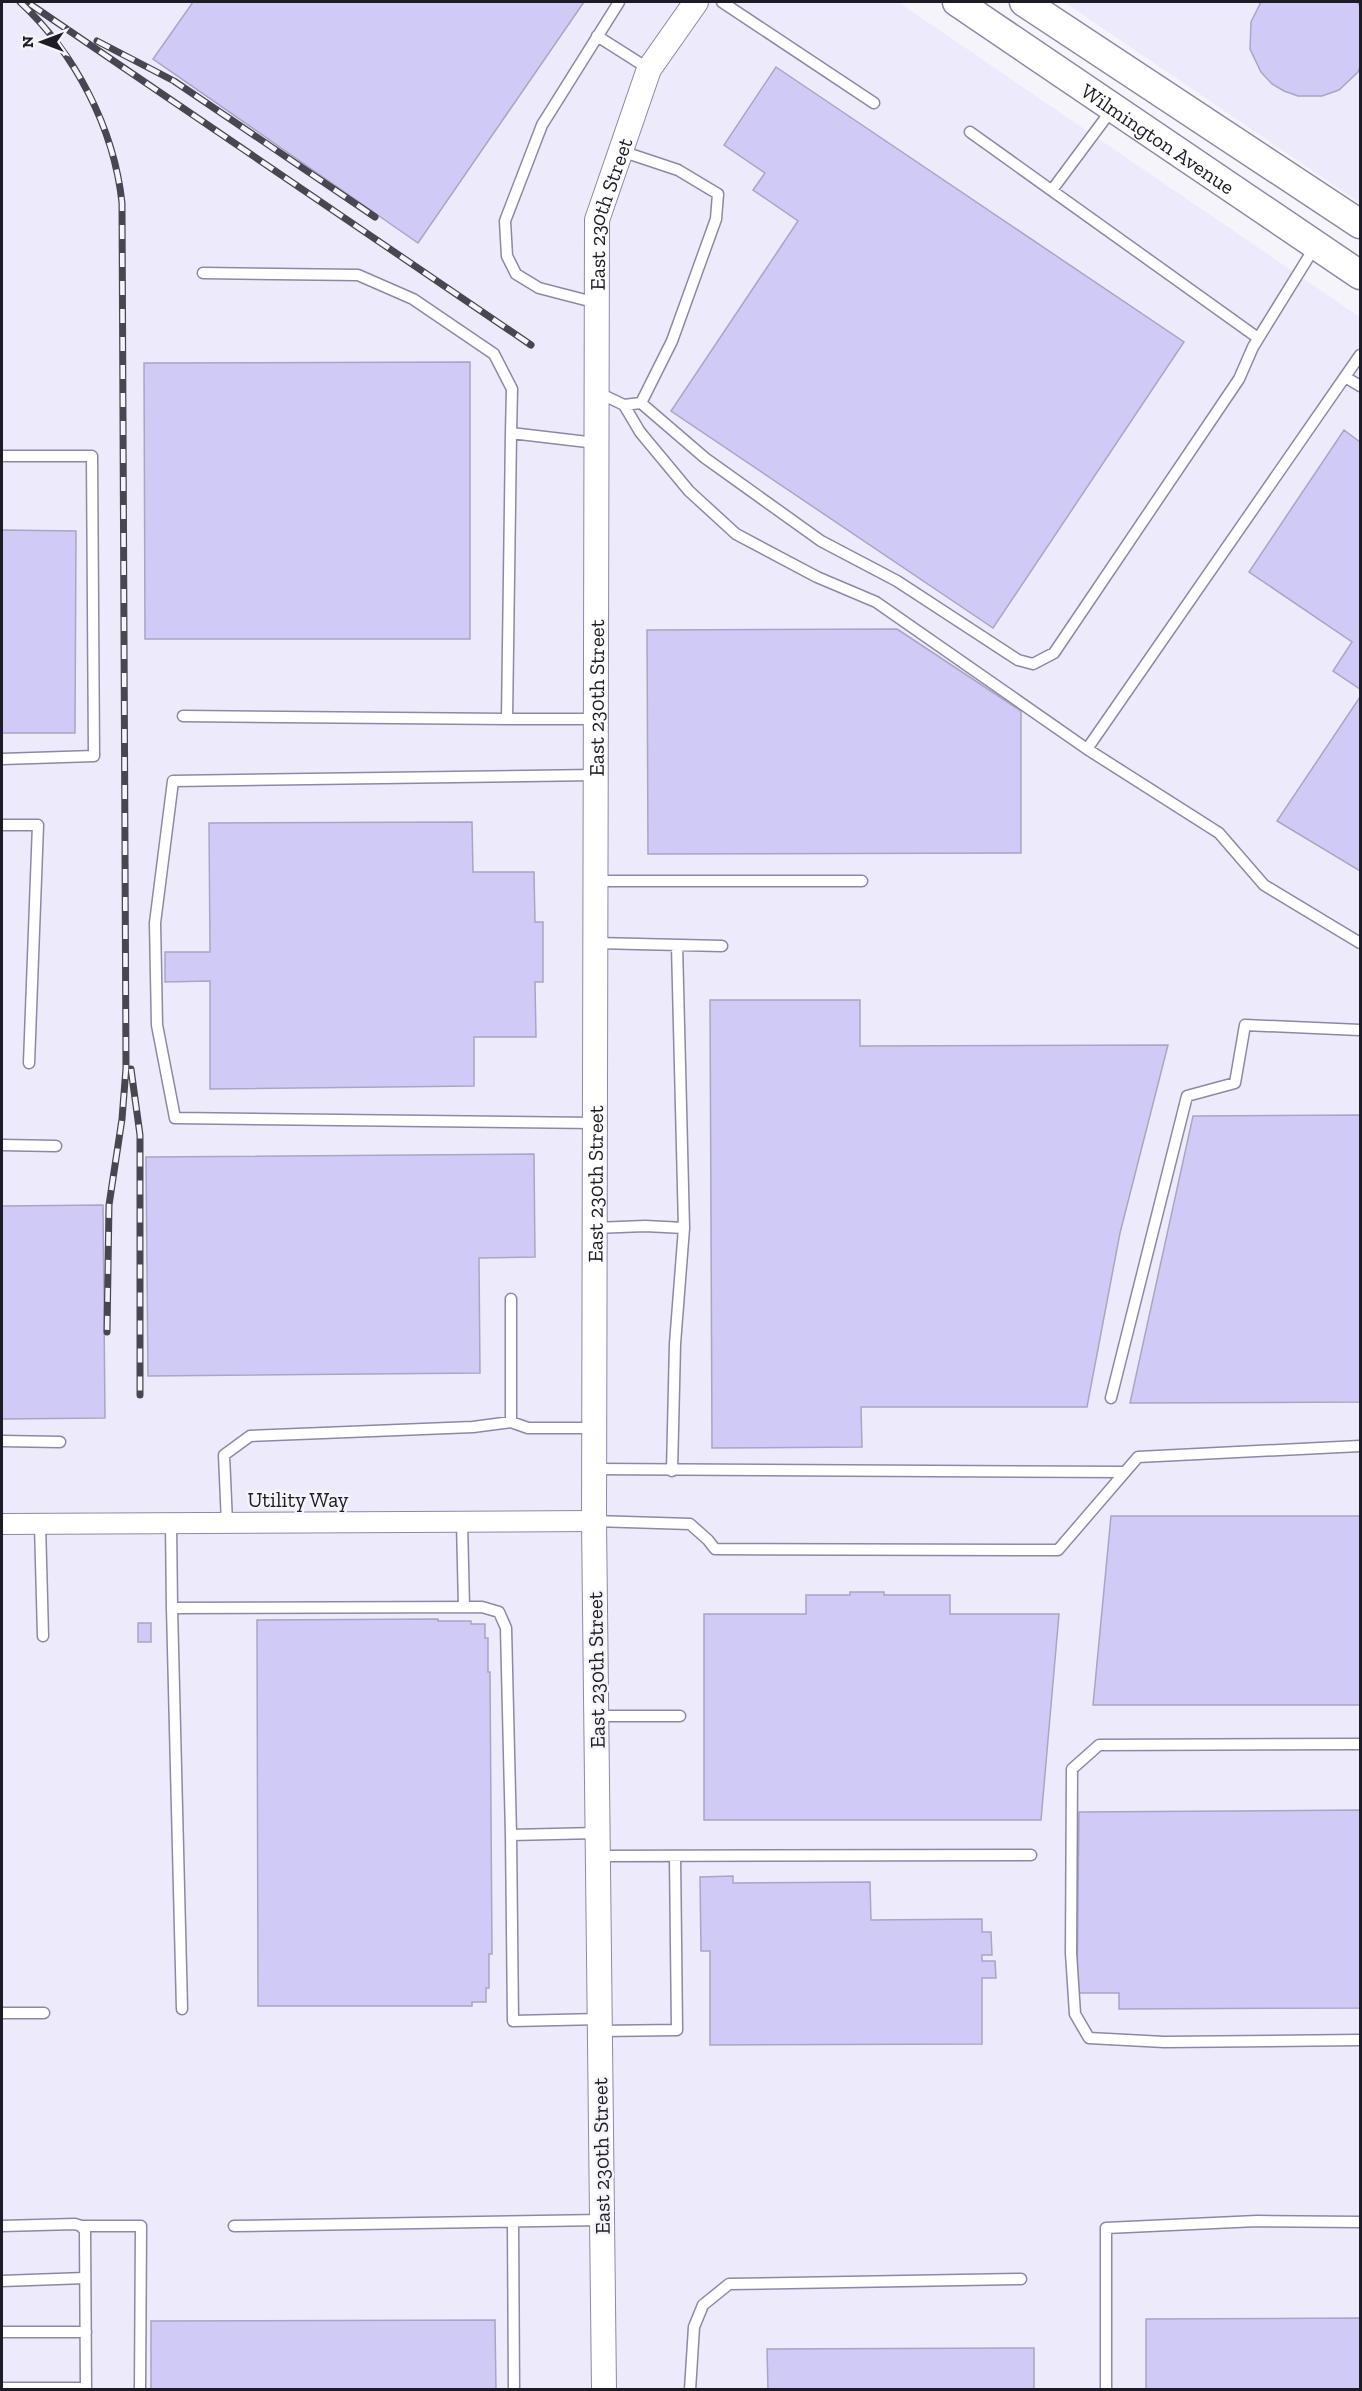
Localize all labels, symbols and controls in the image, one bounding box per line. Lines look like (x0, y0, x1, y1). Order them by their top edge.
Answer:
north arrow (12, 12, 72, 72)
text: N (18, 36, 37, 48)
street label: Wilmington Avenue (1077, 78, 1240, 199)
street label: East 230th Street (583, 134, 637, 291)
street label: East 230th Street (583, 619, 609, 777)
street label: East 230th Street (582, 1105, 607, 1263)
street label: Utility Way (247, 1487, 349, 1512)
street label: East 230th Street (582, 1591, 610, 1749)
street label: East 230th Street (587, 2077, 615, 2235)

